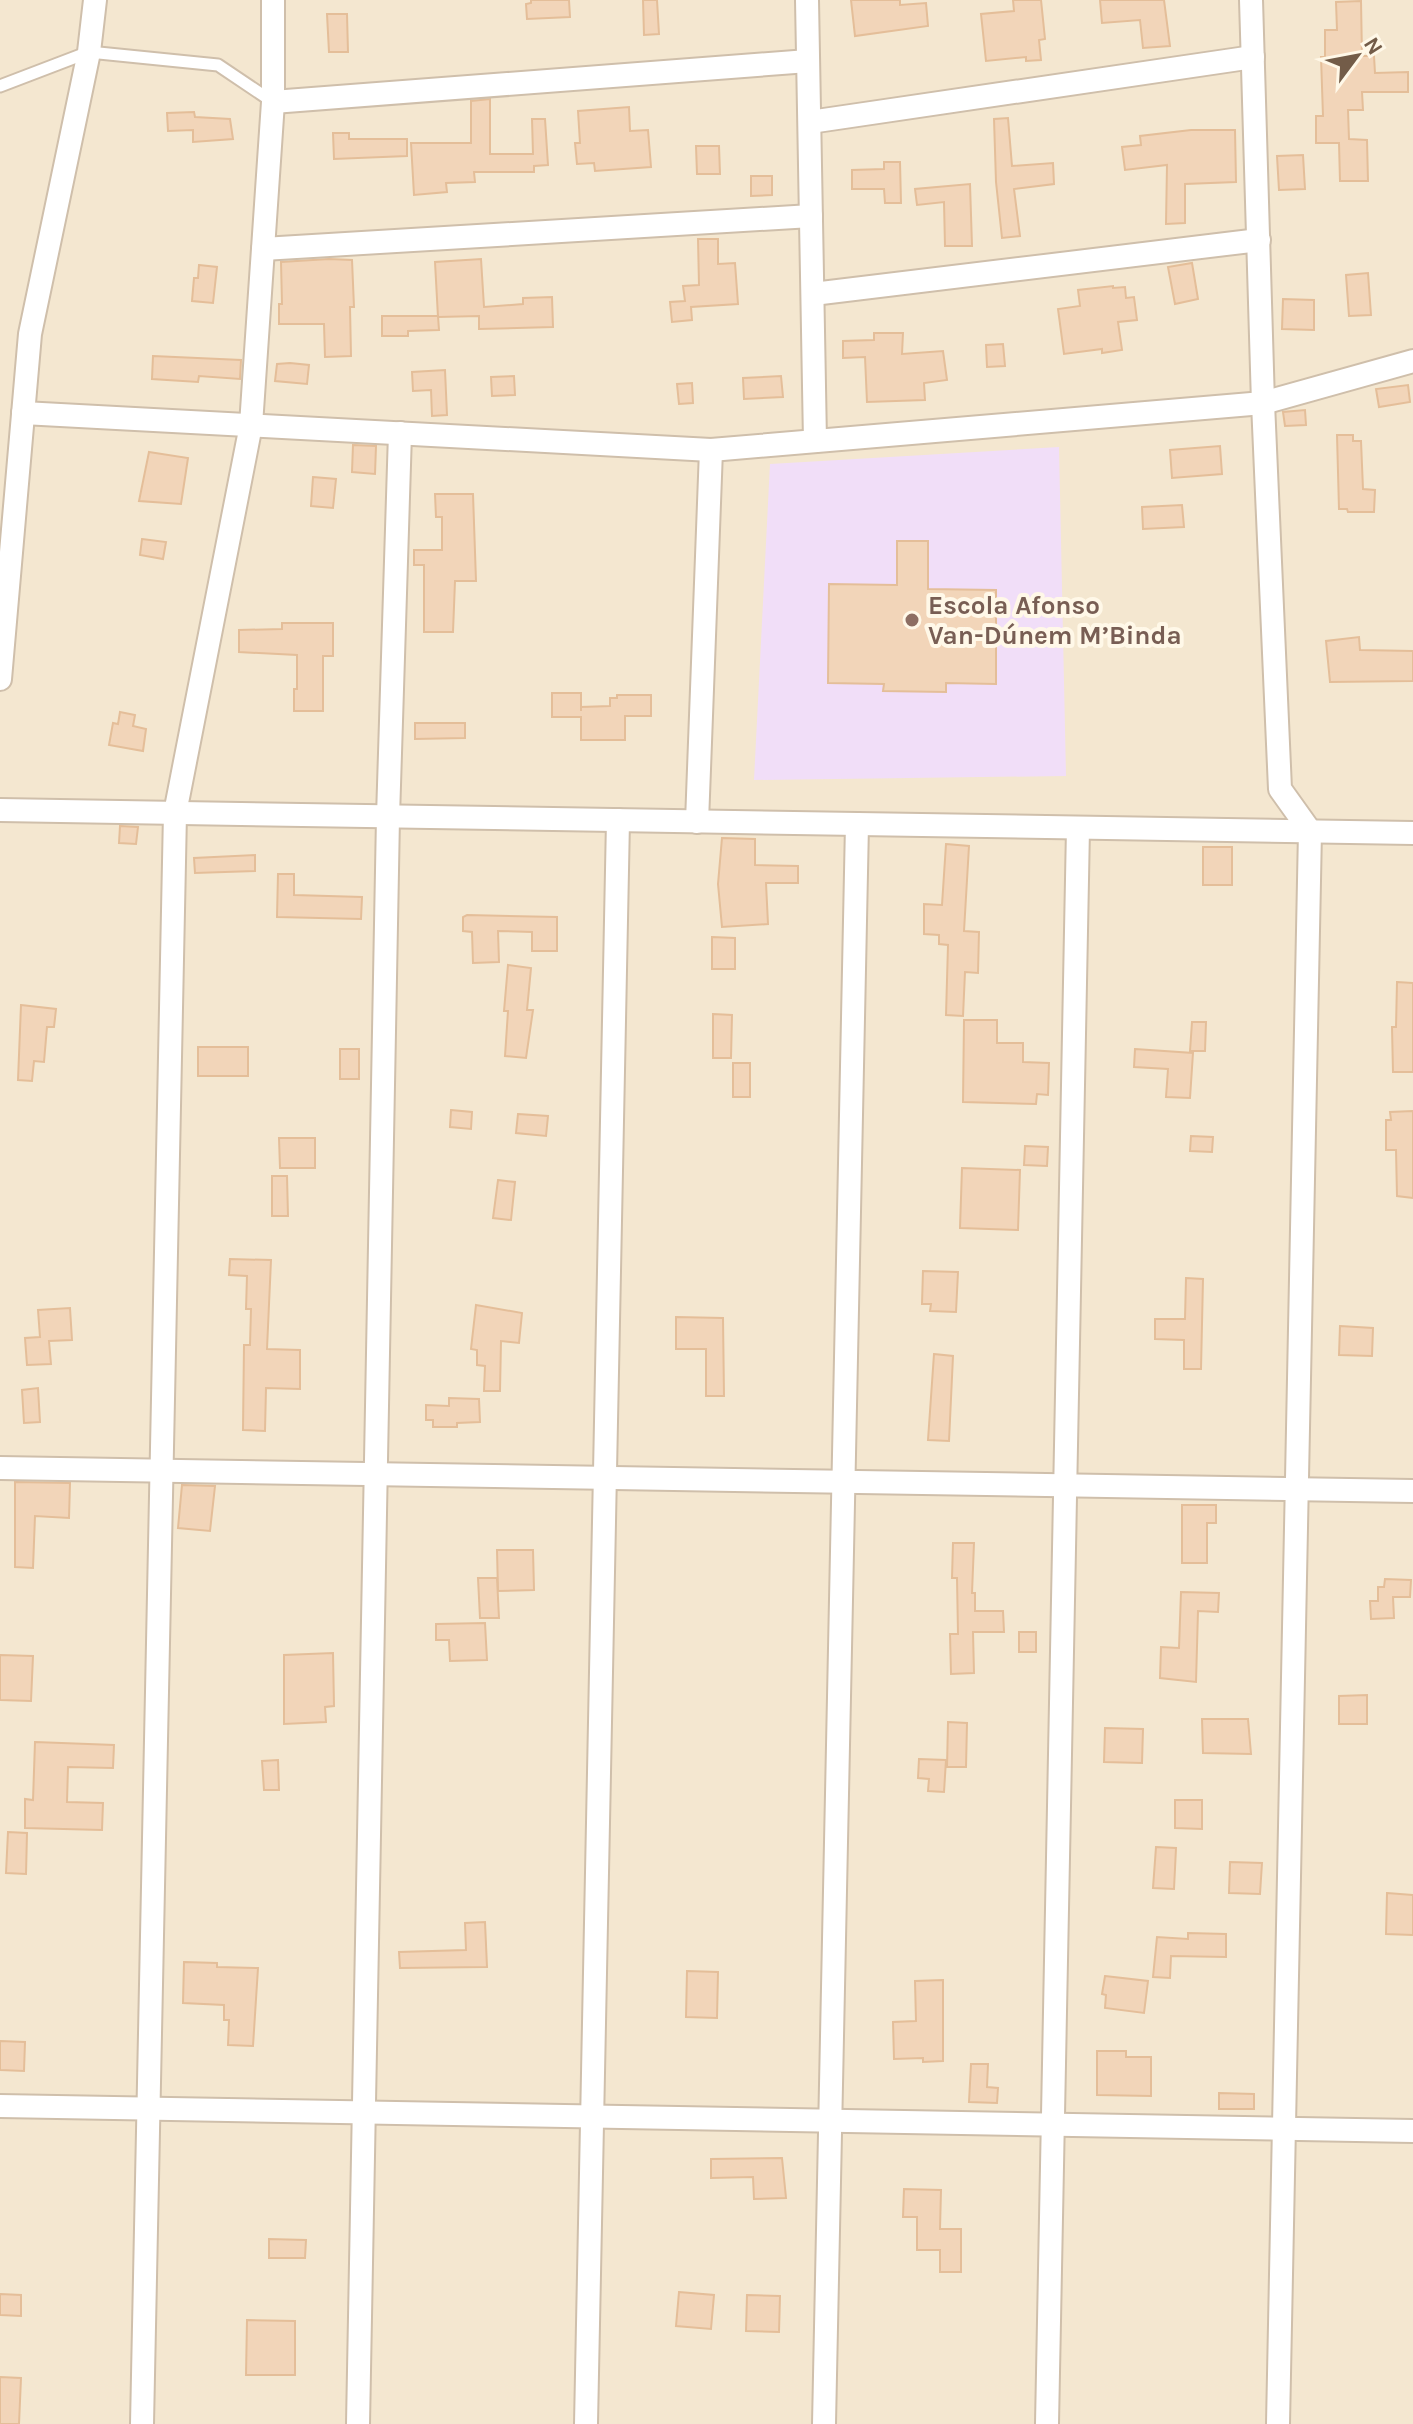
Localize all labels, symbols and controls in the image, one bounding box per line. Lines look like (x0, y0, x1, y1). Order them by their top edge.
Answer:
north arrow (1317, 16, 1397, 96)
text: N (1358, 32, 1388, 60)
place label: Escola Afonso Van-Dúnem M’Binda (928, 590, 1182, 651)
marker: Escola Afonso Van-Dúnem M’Binda (903, 611, 921, 629)

